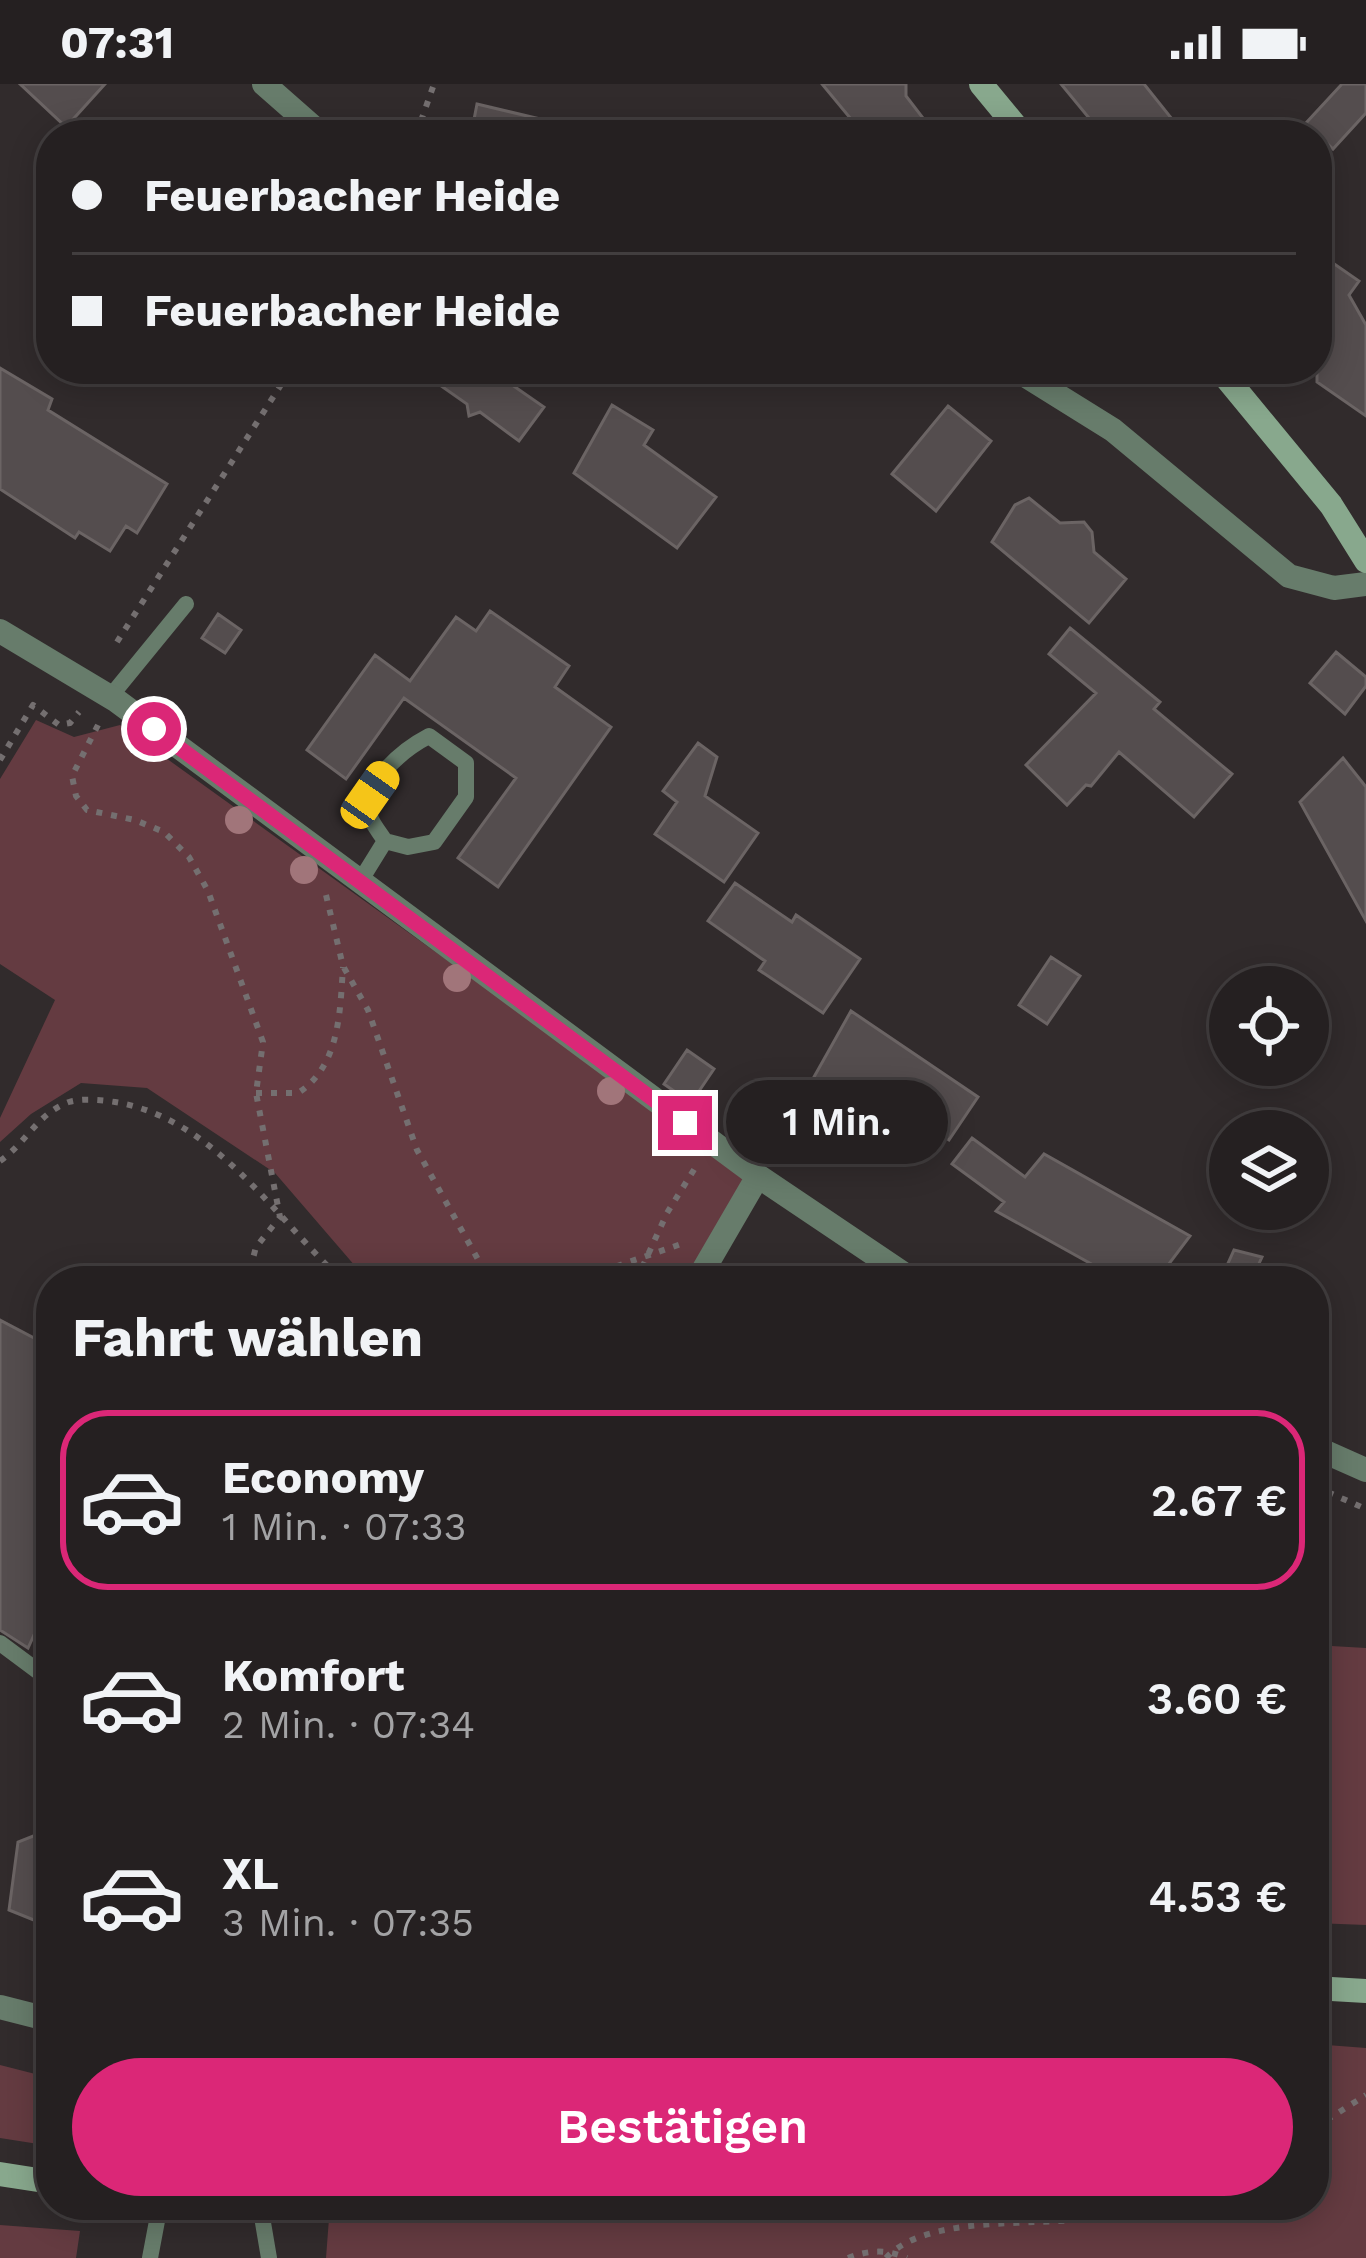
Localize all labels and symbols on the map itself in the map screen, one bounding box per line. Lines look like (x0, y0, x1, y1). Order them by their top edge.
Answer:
route start (127, 702, 181, 756)
car (335, 755, 405, 835)
callout: 1 Min. (727, 1081, 949, 1165)
route end (658, 1096, 712, 1150)

